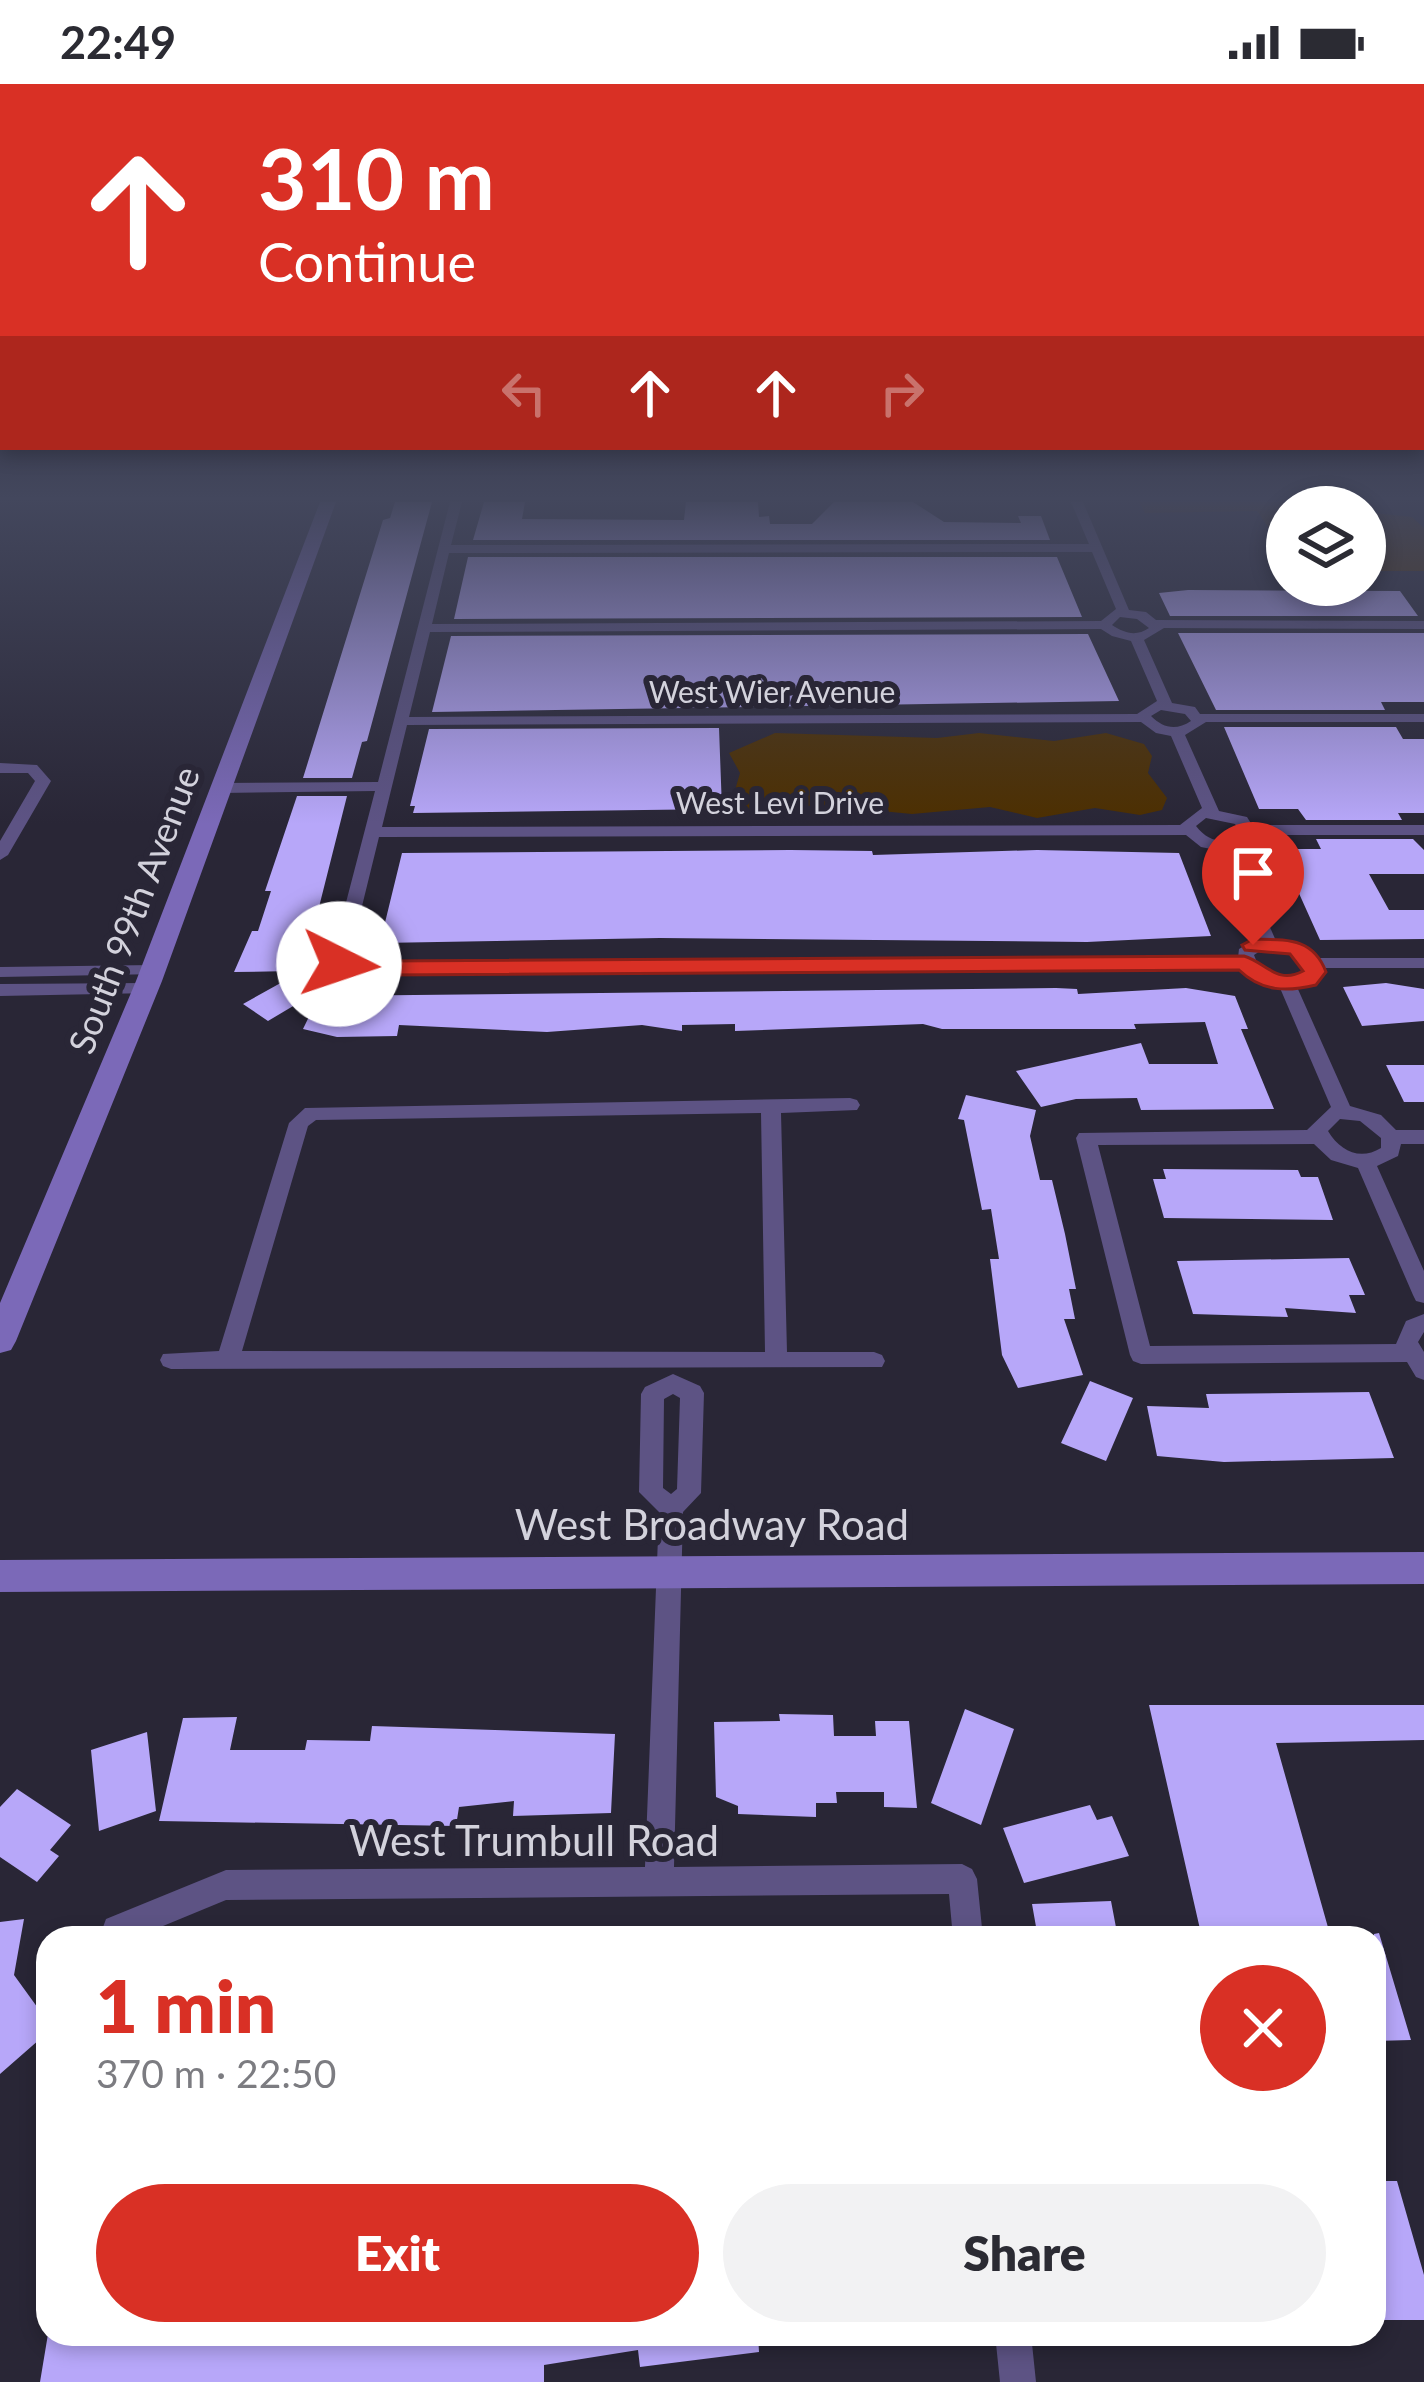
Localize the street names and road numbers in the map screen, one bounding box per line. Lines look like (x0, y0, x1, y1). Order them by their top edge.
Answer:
street label: West Wier Avenue (649, 673, 895, 709)
street label: South 99th Avenue (58, 760, 208, 1059)
street label: West Levi Drive (676, 784, 884, 820)
street label: West Broadway Road (515, 1499, 909, 1549)
street label: West Trumbull Road (349, 1815, 719, 1865)

